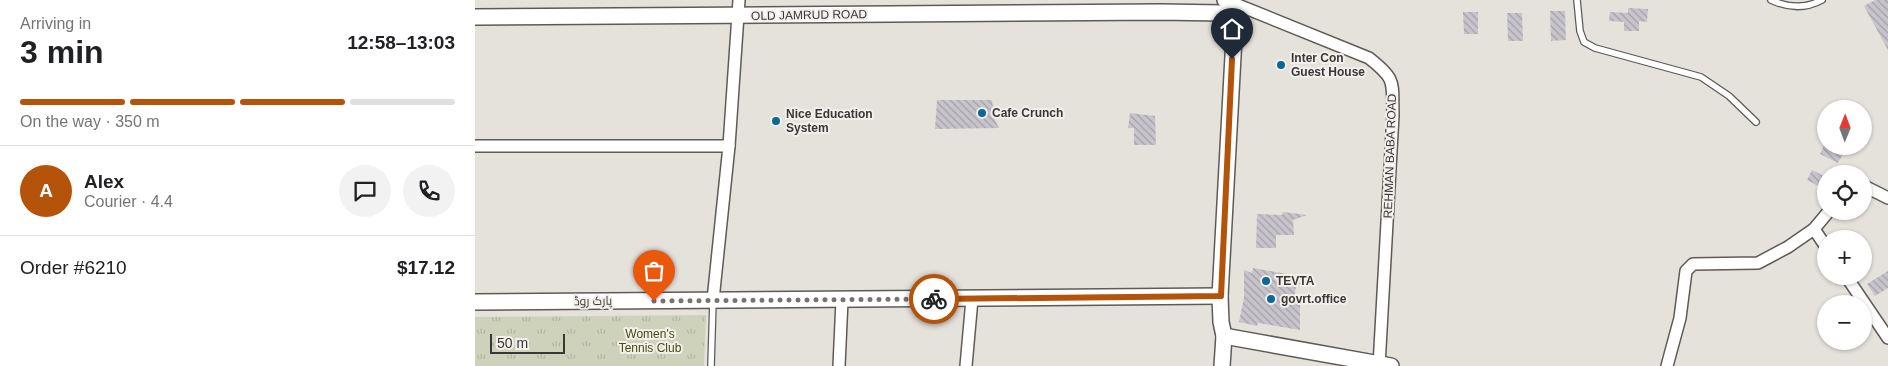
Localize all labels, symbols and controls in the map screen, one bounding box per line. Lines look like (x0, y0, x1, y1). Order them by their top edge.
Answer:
street label: OLD JAMRUD ROAD (751, 7, 867, 23)
pin (1211, 8, 1253, 59)
text: Arriving in (20, 15, 91, 32)
icon: home (1218, 15, 1246, 43)
text: 12:58–13:03 (347, 32, 455, 53)
text: 3 min (20, 34, 104, 70)
place label: Inter Con Guest House (1291, 51, 1365, 79)
marker: Inter Con Guest House (1275, 59, 1287, 71)
street label: REHMAN BABA ROAD (1381, 93, 1399, 219)
north arrow (1817, 100, 1873, 155)
map controls (1817, 100, 1872, 350)
place label: Cafe Crunch (992, 106, 1063, 120)
place label: Nice Education System (786, 107, 873, 135)
marker: Cafe Crunch (976, 107, 988, 119)
text: On the way · 350 m (20, 113, 160, 130)
marker: Nice Education System (770, 115, 782, 127)
button: chat (339, 165, 391, 217)
button: phone (403, 165, 455, 217)
button: locate (1817, 165, 1872, 220)
text: Alex (84, 171, 124, 192)
text: A (39, 180, 53, 201)
text: Courier · 4.4 (84, 193, 173, 210)
button: + (1817, 230, 1872, 285)
pin (633, 250, 675, 301)
text: Order #6210 (20, 257, 127, 278)
text: $17.12 (397, 257, 455, 278)
icon: bag (640, 257, 668, 285)
courier (909, 274, 959, 324)
place label: TEVTA (1276, 274, 1315, 288)
marker: TEVTA (1260, 275, 1272, 287)
icon: bike (920, 285, 948, 313)
place label: govrt.office (1281, 292, 1347, 306)
marker: govrt.office (1265, 293, 1277, 305)
street label: پارک روڈ (574, 294, 613, 310)
button: − (1817, 295, 1872, 350)
park label: Women's Tennis Club (619, 327, 682, 355)
scale bar (490, 331, 565, 354)
text: 50 m (497, 335, 528, 351)

